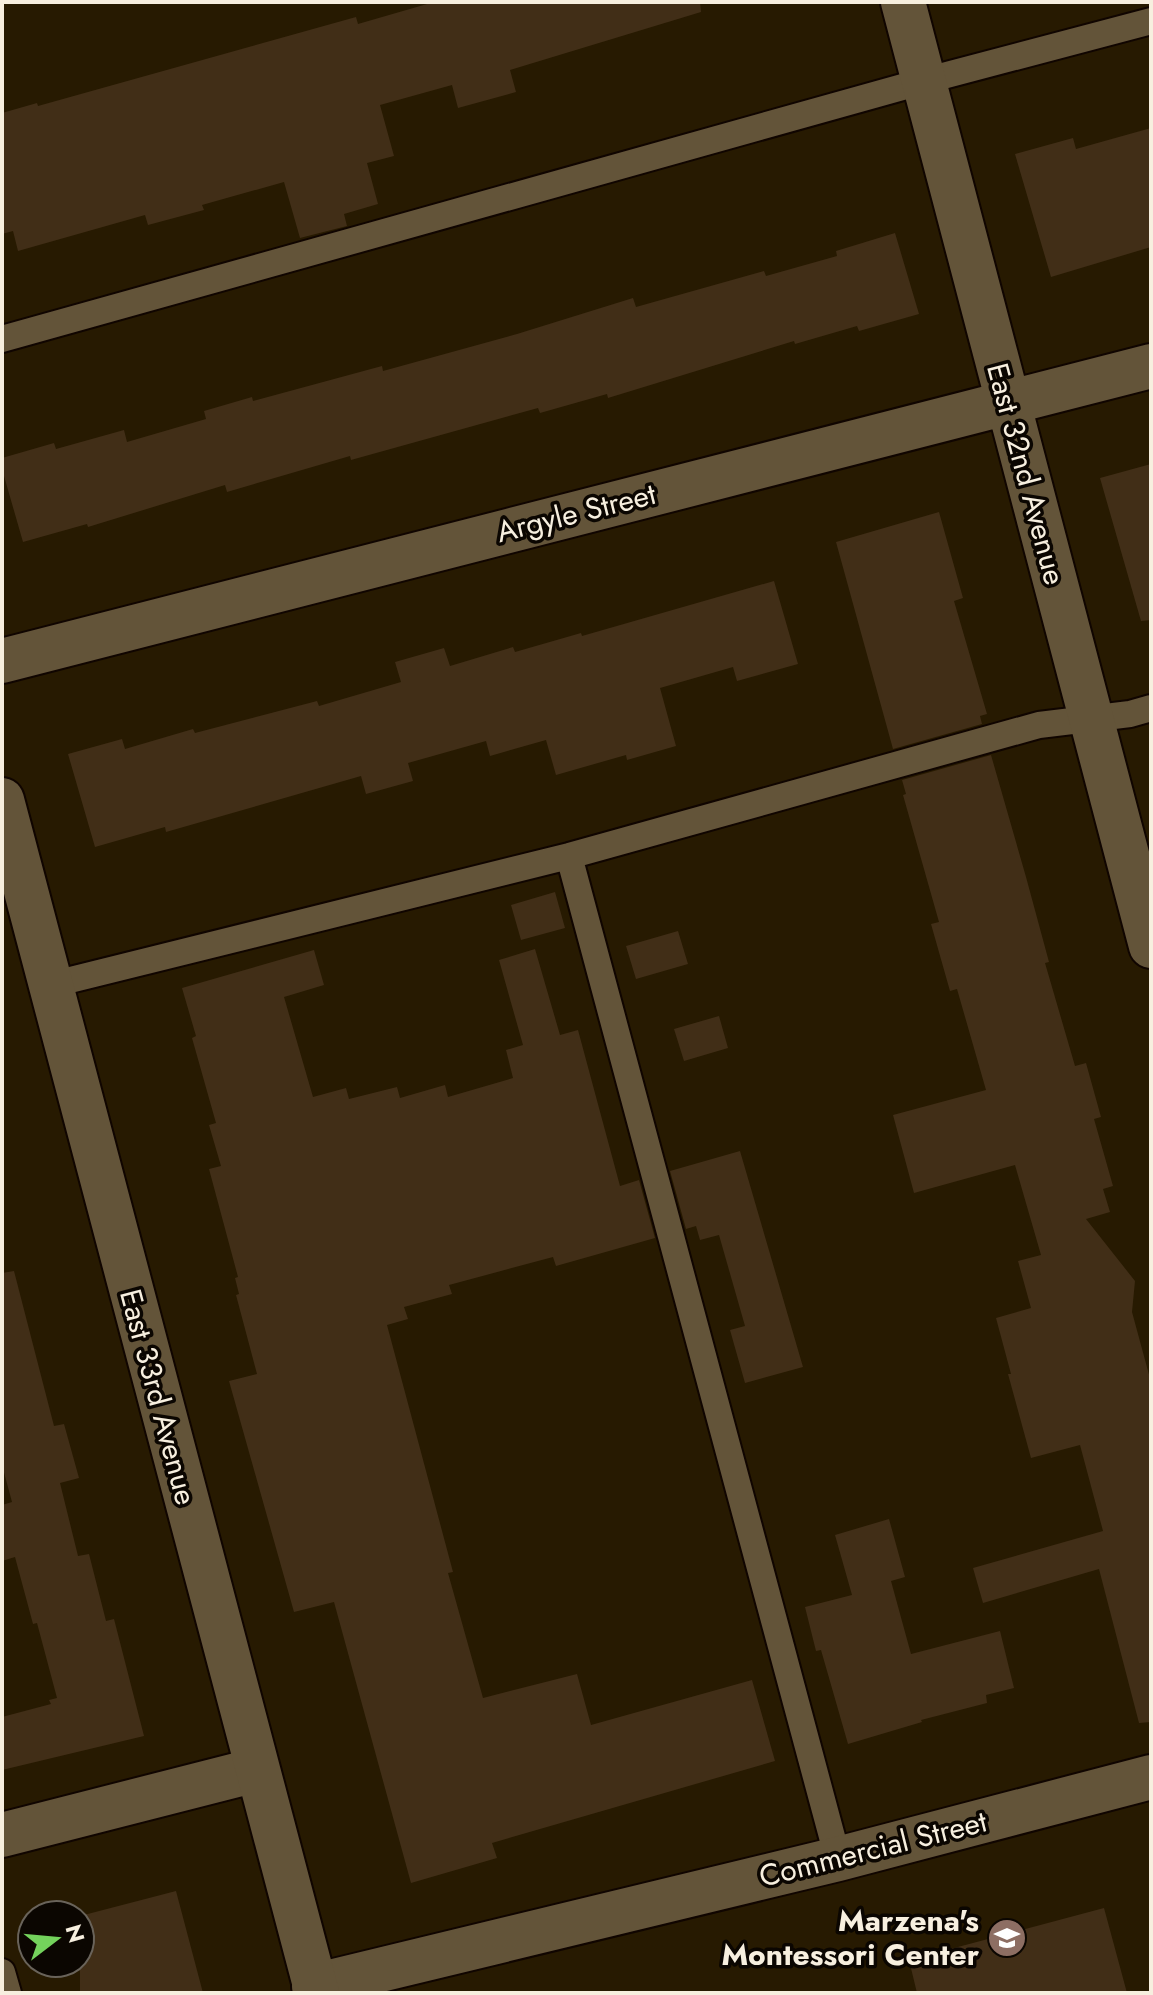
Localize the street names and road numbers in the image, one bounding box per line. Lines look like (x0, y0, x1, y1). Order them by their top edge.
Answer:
street label: East 32nd Avenue (976, 358, 1077, 590)
street label: Argyle Street (492, 472, 661, 553)
street label: East 33rd Avenue (109, 1284, 208, 1510)
street label: Commercial Street (755, 1799, 992, 1898)

